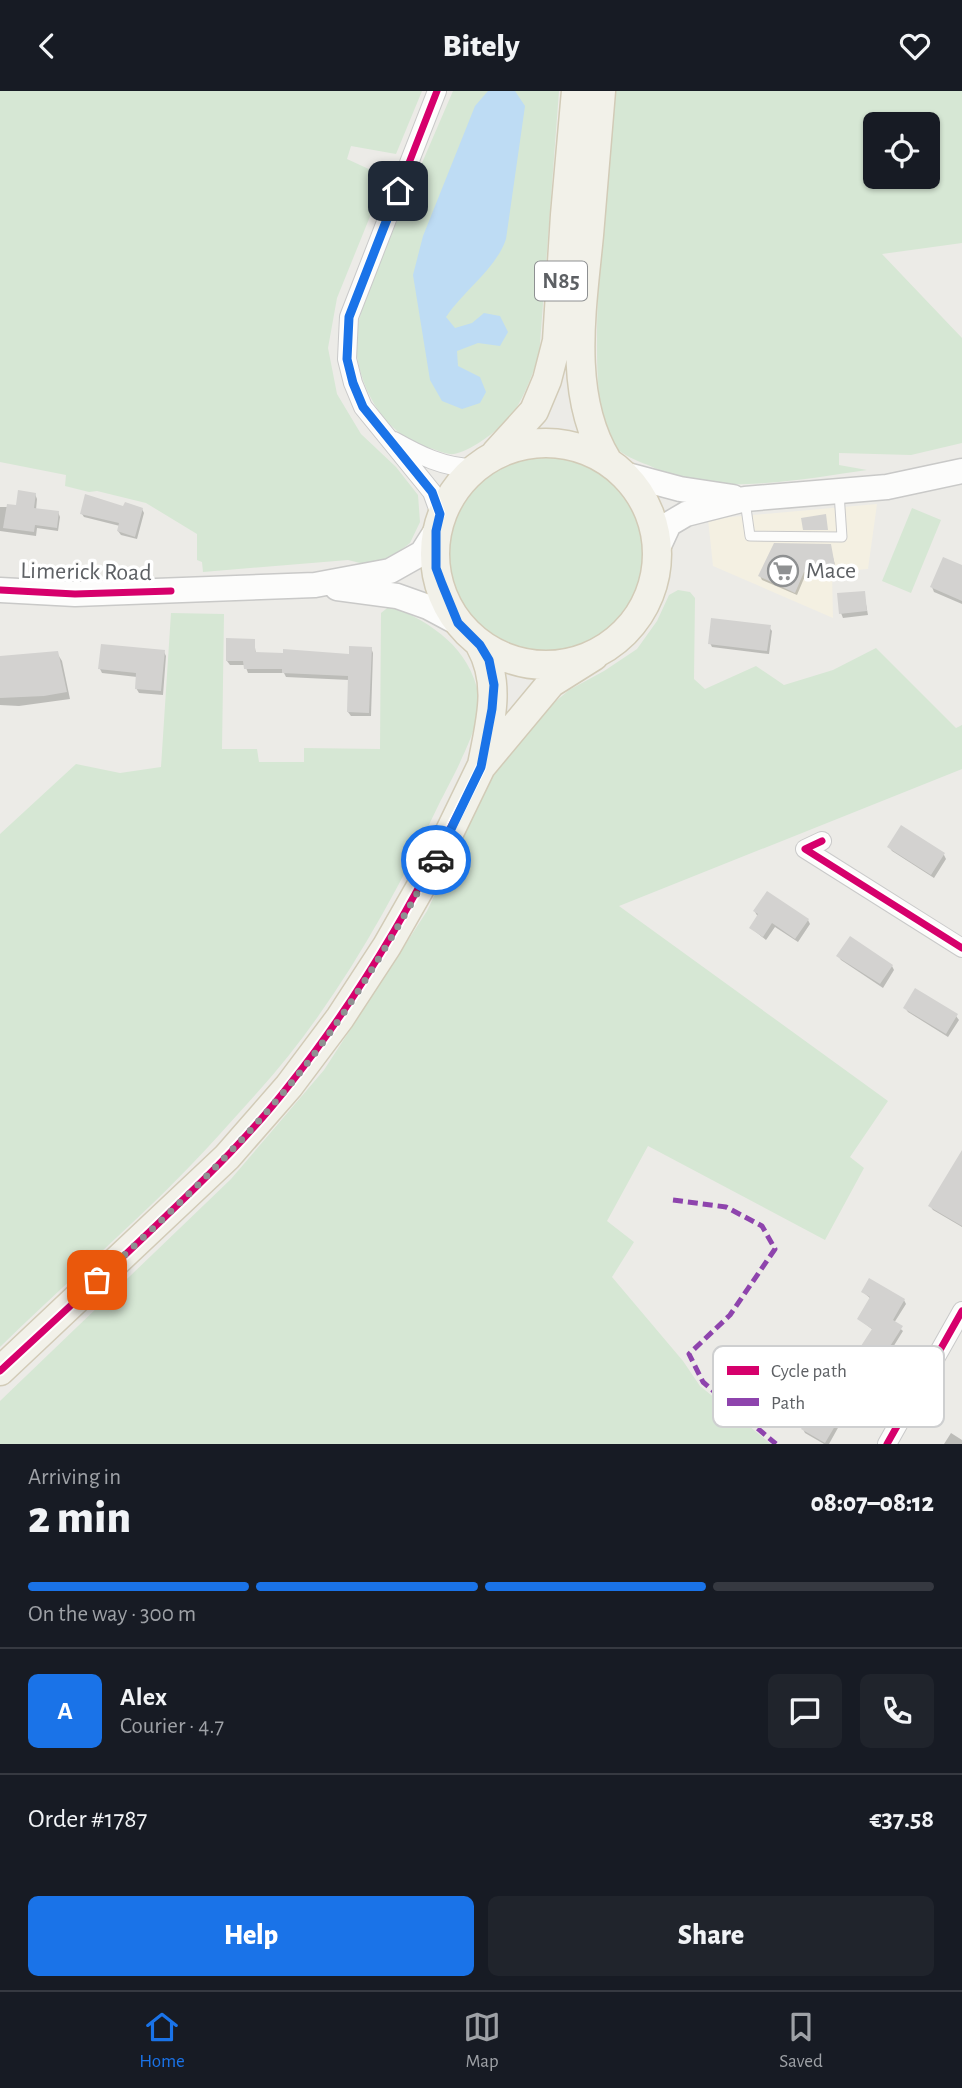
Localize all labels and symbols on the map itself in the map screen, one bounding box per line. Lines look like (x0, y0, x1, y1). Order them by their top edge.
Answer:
pin (368, 161, 428, 221)
road number: N85 (535, 261, 587, 301)
supermarket icon: Mace (766, 554, 800, 588)
street label: Limerick Road (20, 559, 152, 585)
place label: Mace (806, 559, 856, 583)
courier (401, 825, 471, 895)
pin (67, 1250, 127, 1310)
legend (713, 1346, 944, 1427)
text: Cycle path (771, 1362, 847, 1381)
text: Path (771, 1394, 805, 1413)

